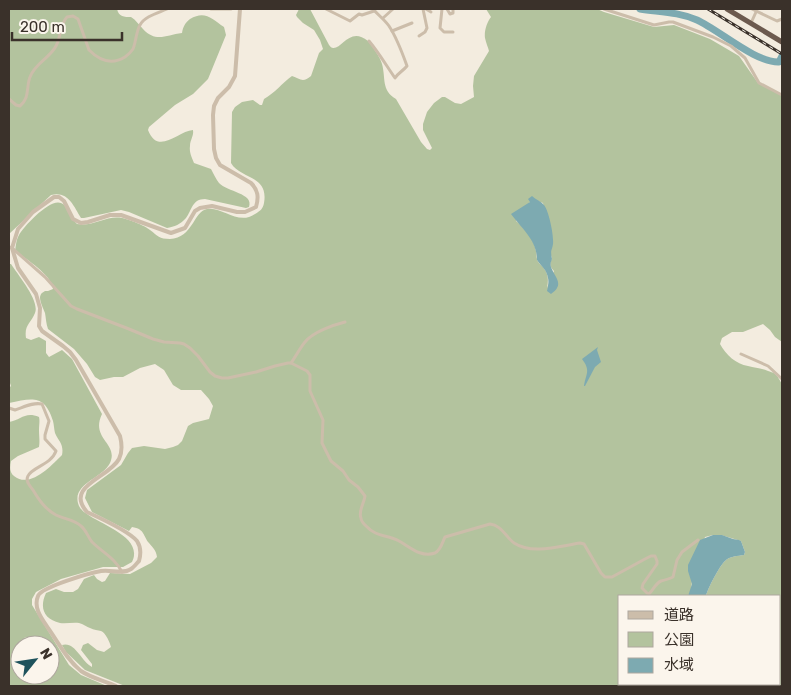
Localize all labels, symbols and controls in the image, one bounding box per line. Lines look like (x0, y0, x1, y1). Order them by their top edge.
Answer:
scale bar (12, 10, 122, 42)
text: 200 m (20, 18, 65, 36)
legend (618, 595, 781, 685)
text: 道路 (664, 606, 694, 624)
text: 公園 (664, 631, 694, 649)
north arrow (10, 635, 60, 685)
text: N (36, 645, 56, 662)
text: 水域 (664, 656, 694, 674)

